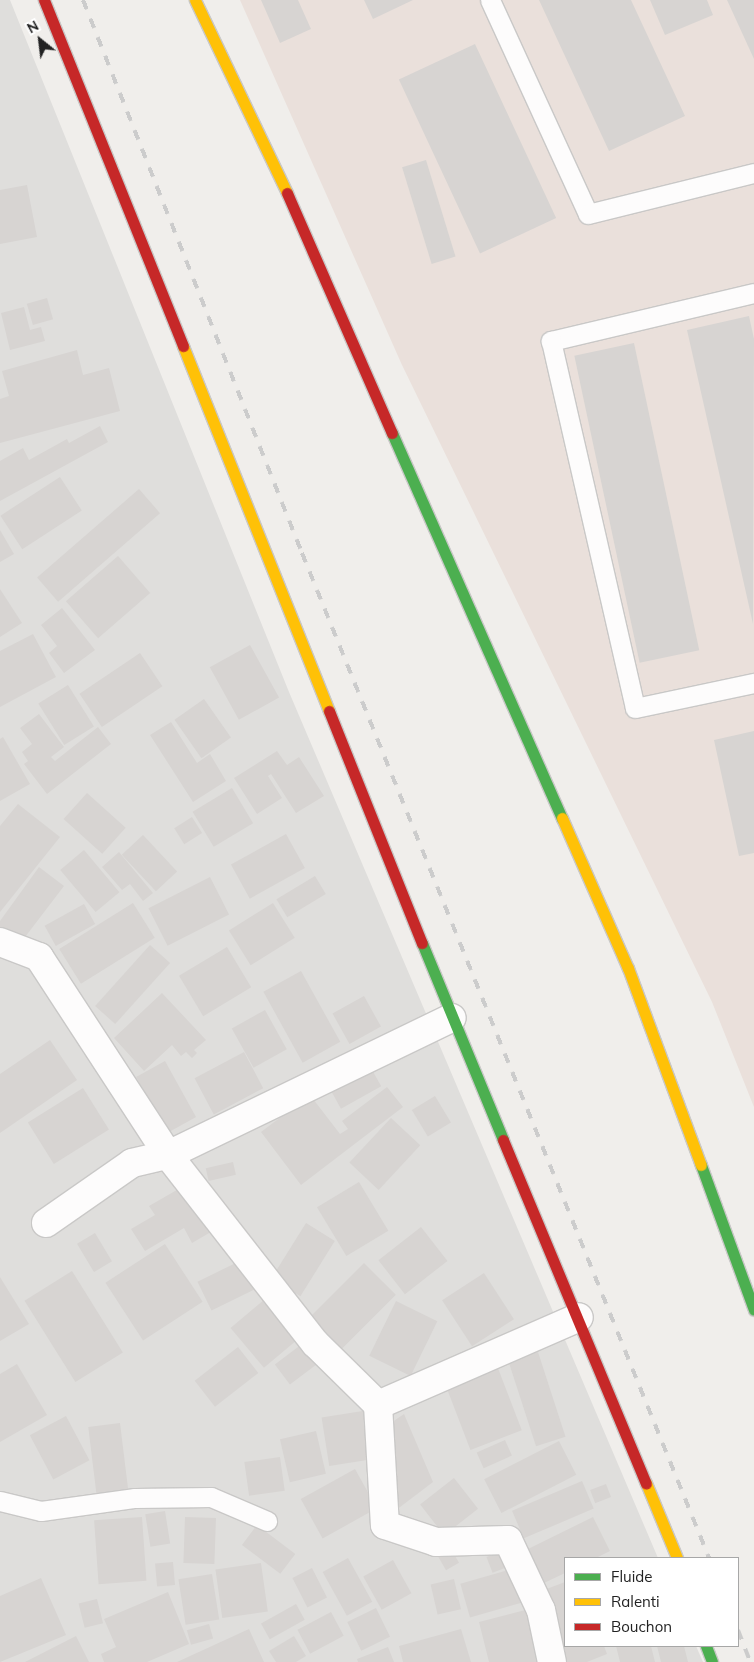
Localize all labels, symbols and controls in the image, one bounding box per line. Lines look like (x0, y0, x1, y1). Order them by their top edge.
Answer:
north arrow (15, 15, 65, 65)
text: N (24, 16, 42, 37)
legend (564, 1557, 739, 1647)
text: Fluide (611, 1567, 652, 1586)
text: Ralenti (611, 1592, 660, 1611)
text: Bouchon (611, 1617, 672, 1636)

